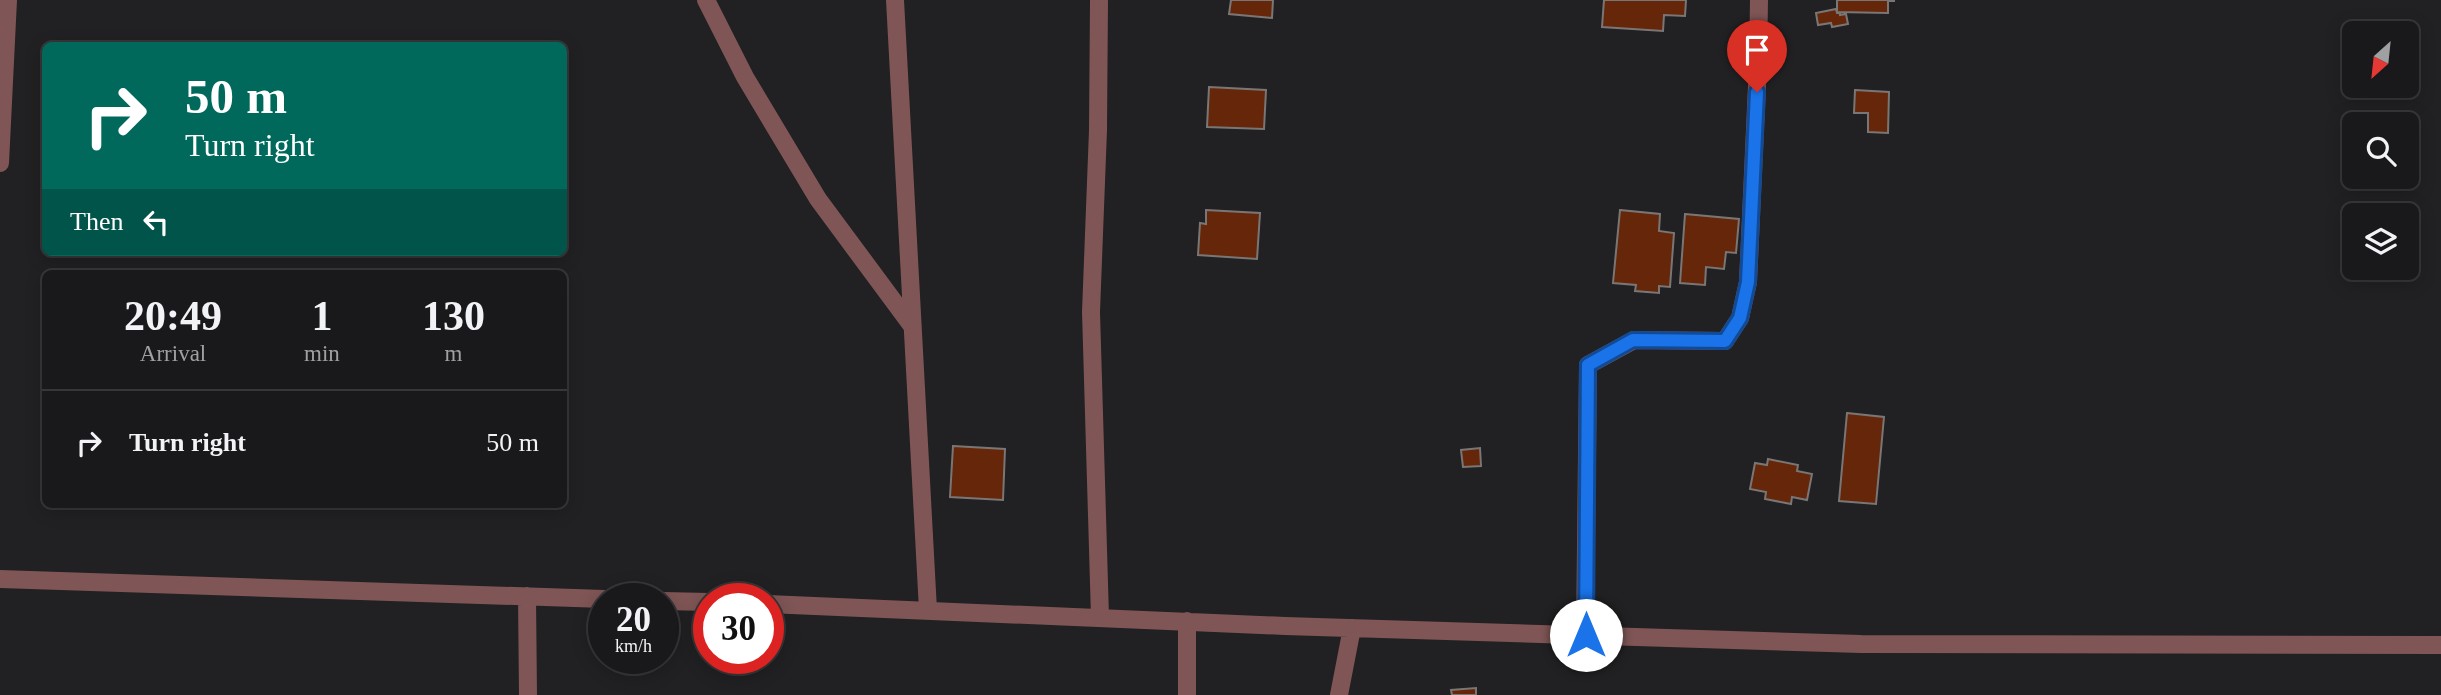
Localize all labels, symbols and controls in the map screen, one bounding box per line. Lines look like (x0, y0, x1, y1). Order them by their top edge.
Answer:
pin (1727, 20, 1787, 92)
north arrow (2342, 21, 2418, 98)
map controls (2342, 21, 2419, 280)
icon: arrive (1738, 31, 1776, 69)
text: 50 m (185, 69, 287, 124)
icon: right (70, 70, 161, 161)
button: search (2342, 112, 2419, 189)
text: Turn right (185, 127, 315, 163)
icon: left (137, 203, 175, 241)
button: layers (2342, 203, 2419, 280)
text: Then (70, 207, 123, 236)
text: 20:49 (124, 293, 222, 339)
text: 1 (311, 293, 332, 339)
text: 130 (422, 293, 485, 339)
text: Arrival (140, 341, 206, 366)
text: min (304, 341, 340, 366)
text: m (444, 341, 462, 366)
icon: right (70, 424, 108, 462)
text: Turn right (129, 428, 246, 457)
text: 50 m (486, 428, 539, 457)
speed limit sign: 30 (693, 583, 784, 674)
position arrow (1549, 598, 1623, 672)
text: 20 (616, 600, 651, 639)
text: km/h (615, 636, 652, 656)

